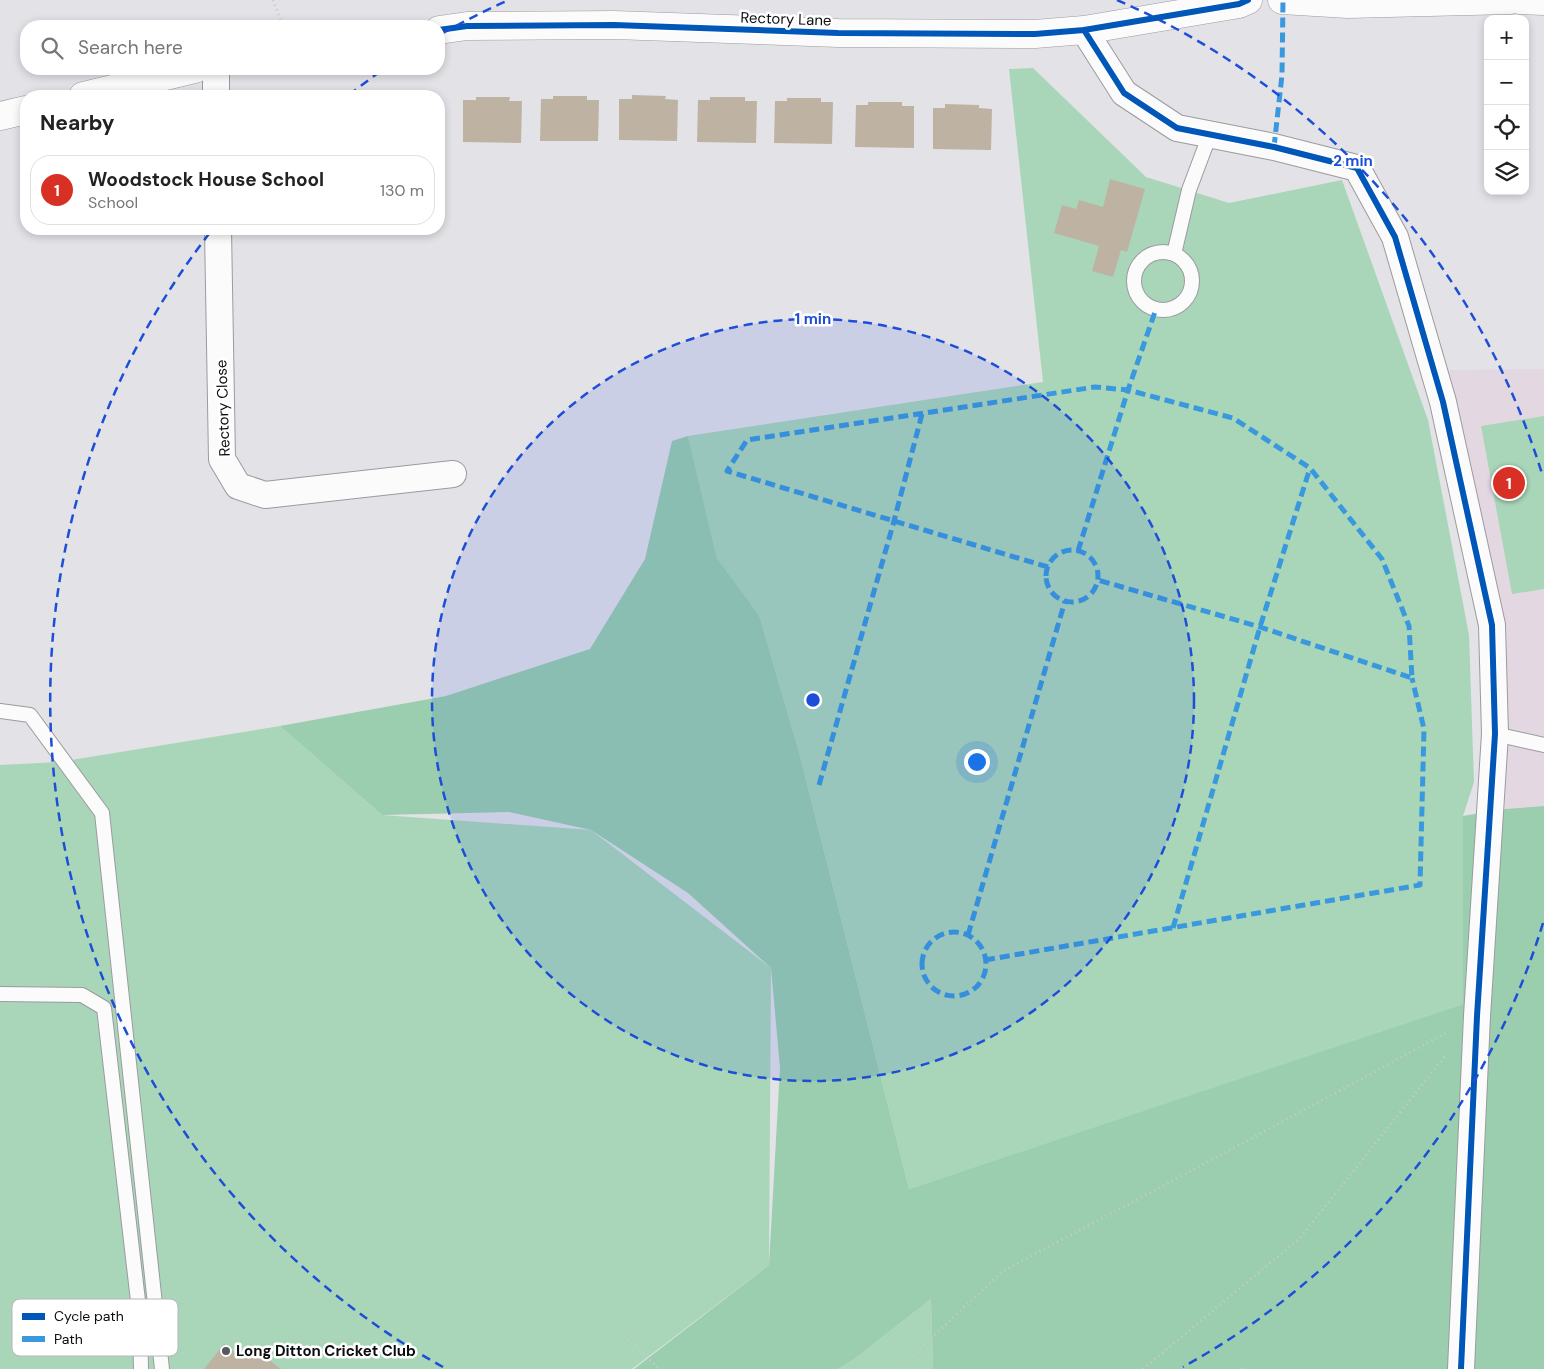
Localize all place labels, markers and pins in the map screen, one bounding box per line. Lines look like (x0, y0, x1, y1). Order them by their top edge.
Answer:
pin: 1 (1493, 464, 1525, 502)
centre of rings (804, 691, 822, 709)
place label: Long Ditton Cricket Club (236, 1341, 416, 1361)
marker: Long Ditton Cricket Club (220, 1345, 232, 1357)

